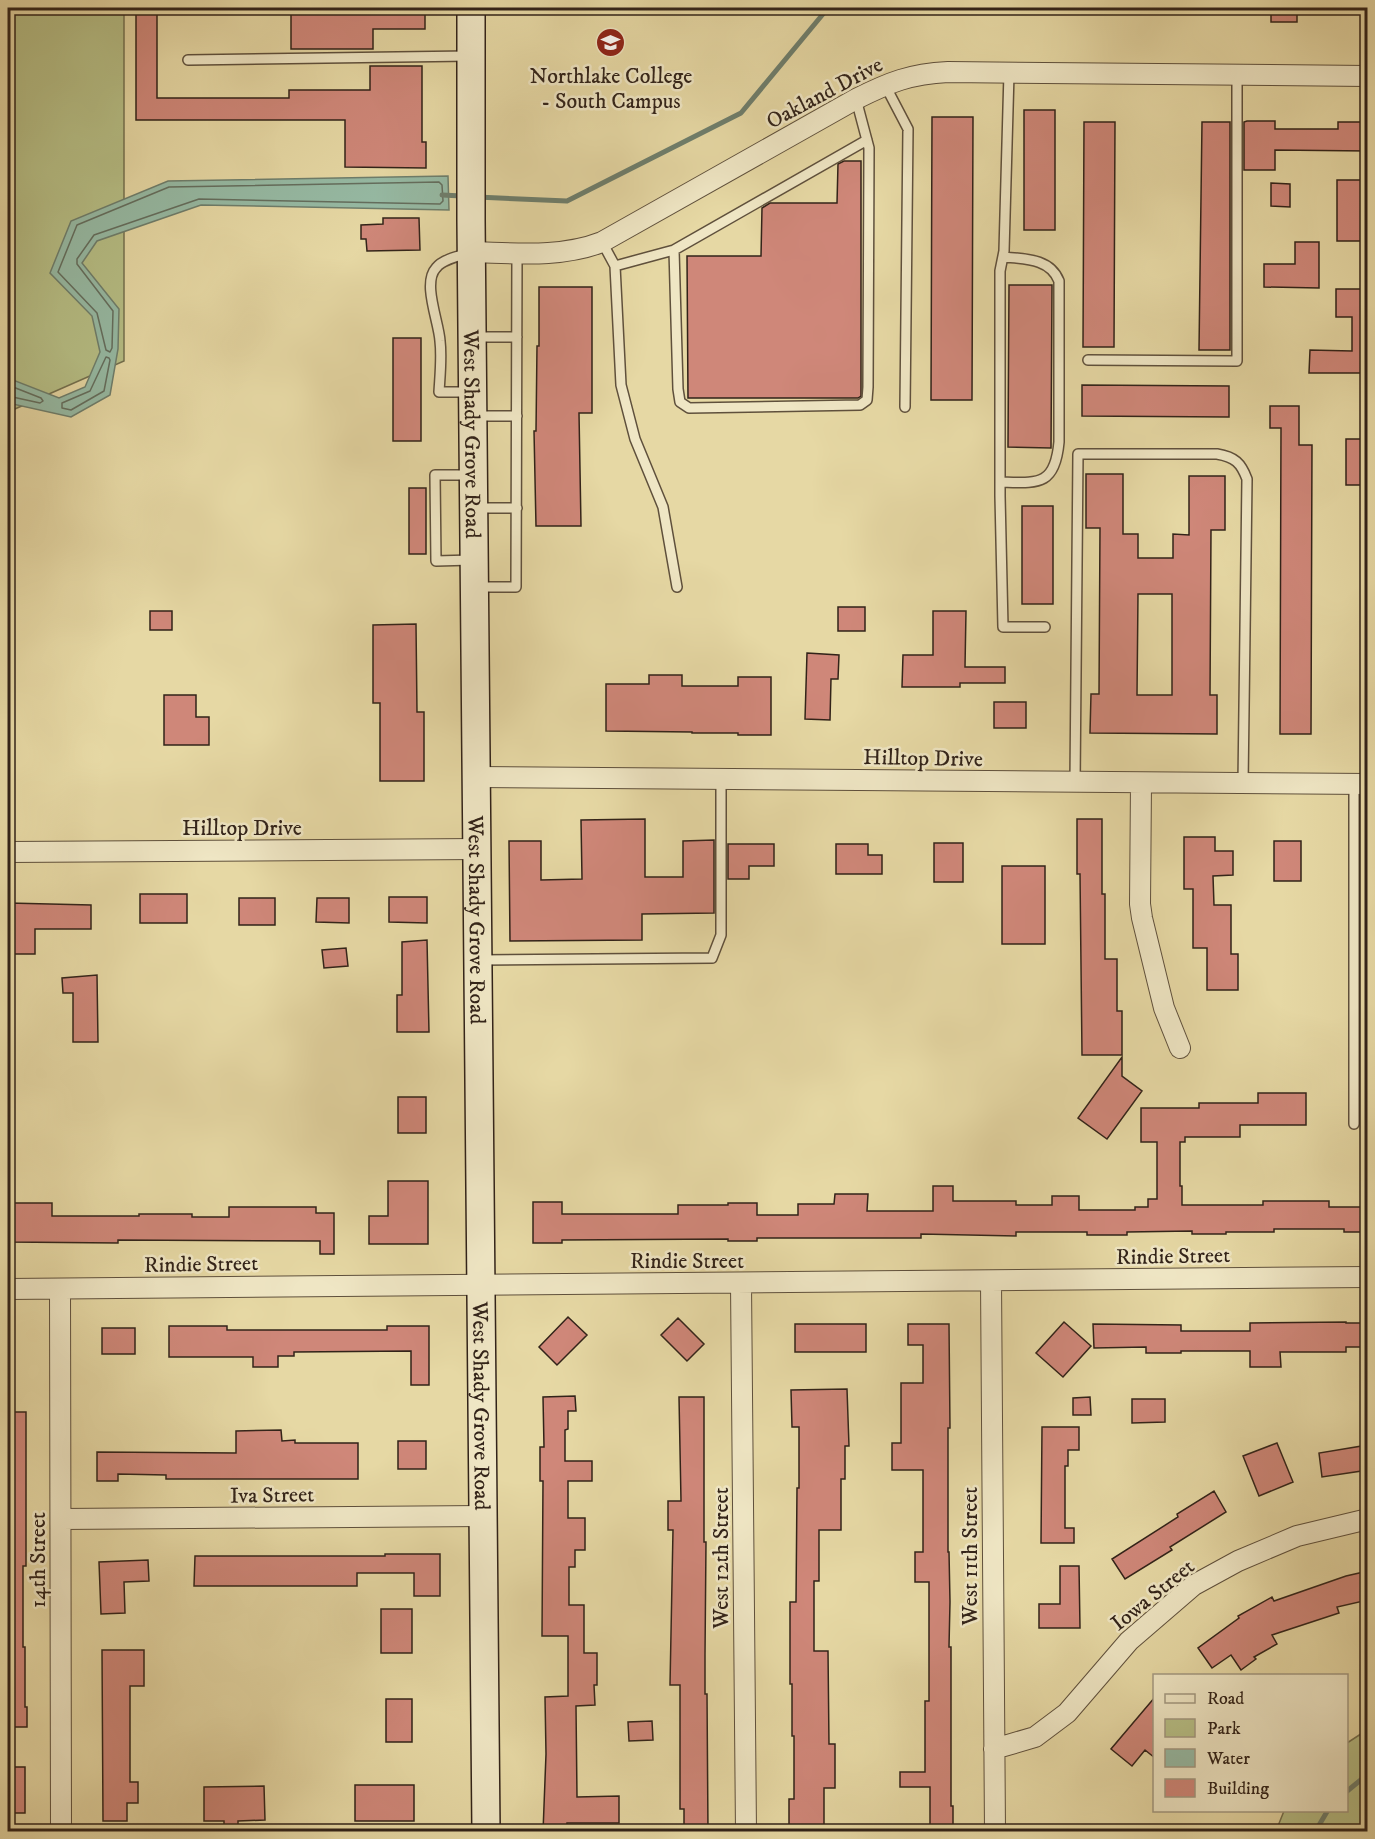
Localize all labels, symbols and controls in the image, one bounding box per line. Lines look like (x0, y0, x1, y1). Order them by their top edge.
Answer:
school or university icon: Northlake College - South Campus (595, 27, 627, 59)
street label: Oakland Drive (762, 51, 888, 135)
place label: Northlake College - South Campus (530, 63, 692, 115)
street label: West Shady Grove Road (457, 328, 486, 539)
street label: Hilltop Drive (863, 744, 983, 773)
street label: West Shady Grove Road (462, 814, 490, 1025)
street label: Hilltop Drive (182, 815, 302, 842)
street label: Rindie Street (1116, 1242, 1230, 1271)
street label: Rindie Street (630, 1248, 744, 1275)
street label: Rindie Street (144, 1250, 258, 1279)
street label: West Shady Grove Road (466, 1300, 495, 1511)
street label: Iva Street (230, 1481, 314, 1510)
street label: West 12th Street (708, 1487, 735, 1630)
street label: West 11th Street (957, 1487, 984, 1626)
street label: 14th Street (25, 1512, 52, 1608)
street label: Iowa Street (1106, 1553, 1200, 1637)
legend (1153, 1674, 1348, 1812)
text: Road (1207, 1688, 1244, 1710)
text: Park (1207, 1718, 1241, 1740)
text: Water (1206, 1748, 1250, 1770)
text: Building (1207, 1778, 1269, 1800)

